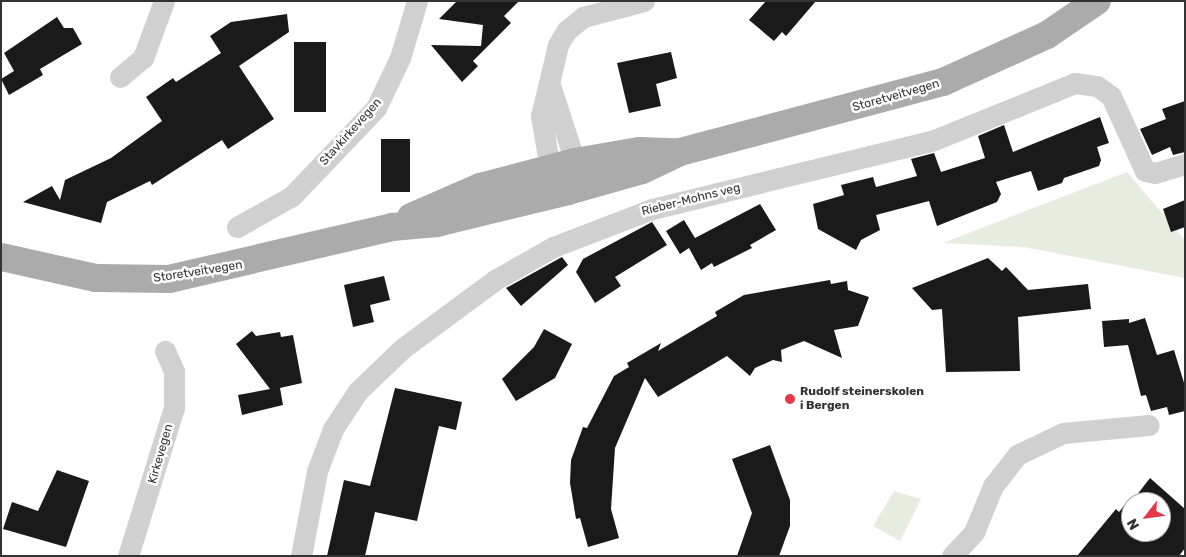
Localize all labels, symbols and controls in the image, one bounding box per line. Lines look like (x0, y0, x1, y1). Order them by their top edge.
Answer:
street label: Storetveitvegen (851, 77, 941, 115)
street label: Stavkirkevegen (317, 95, 385, 169)
street label: Rieber-Mohns veg (640, 181, 742, 219)
street label: Storetveitvegen (152, 258, 244, 286)
place label: Rudolf steinerskolen i Bergen (800, 385, 924, 413)
marker: Rudolf steinerskolen i Bergen (784, 393, 796, 405)
street label: Kirkevegen (146, 423, 176, 485)
north arrow (1121, 492, 1171, 542)
text: N (1124, 516, 1143, 533)

